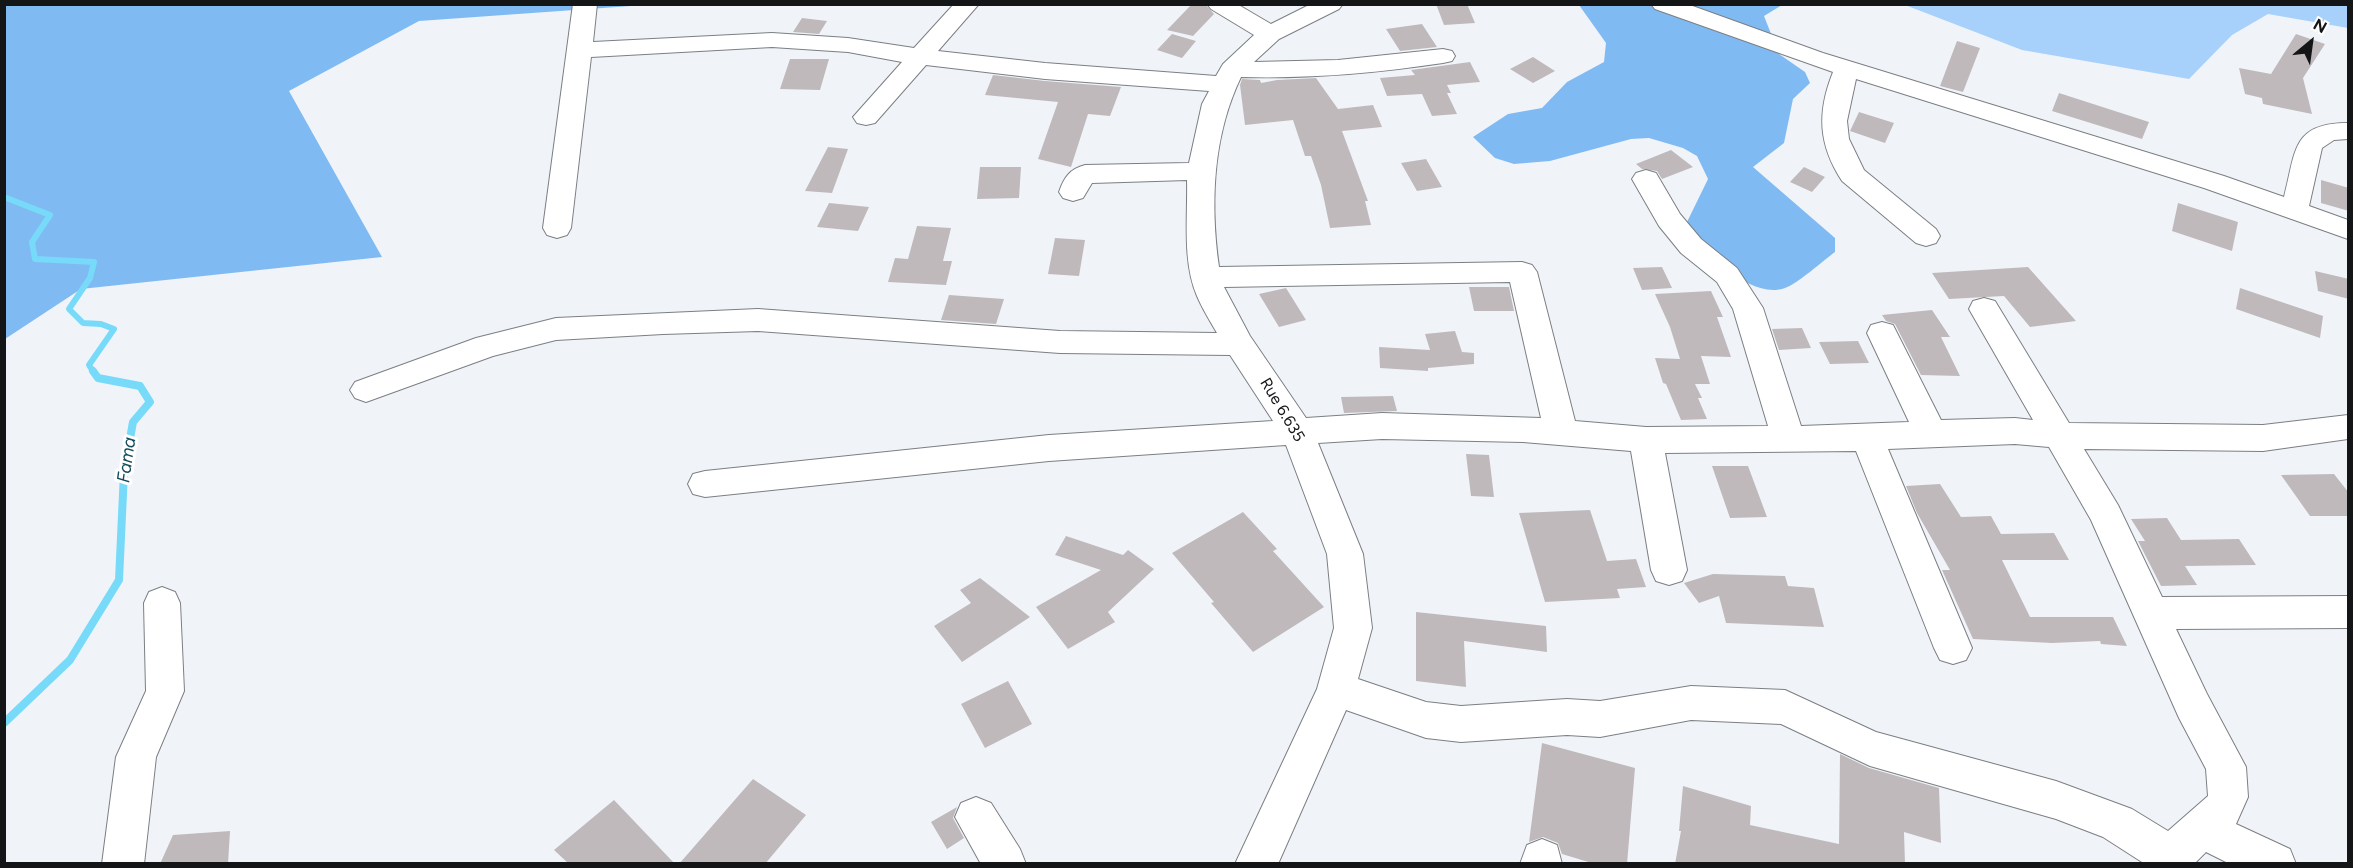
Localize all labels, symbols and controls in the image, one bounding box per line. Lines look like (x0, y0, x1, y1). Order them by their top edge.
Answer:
north arrow (2281, 12, 2341, 72)
text: N (2310, 15, 2330, 37)
street label: Rue 6.635 (1255, 375, 1309, 445)
water label: Fama (113, 436, 141, 484)

